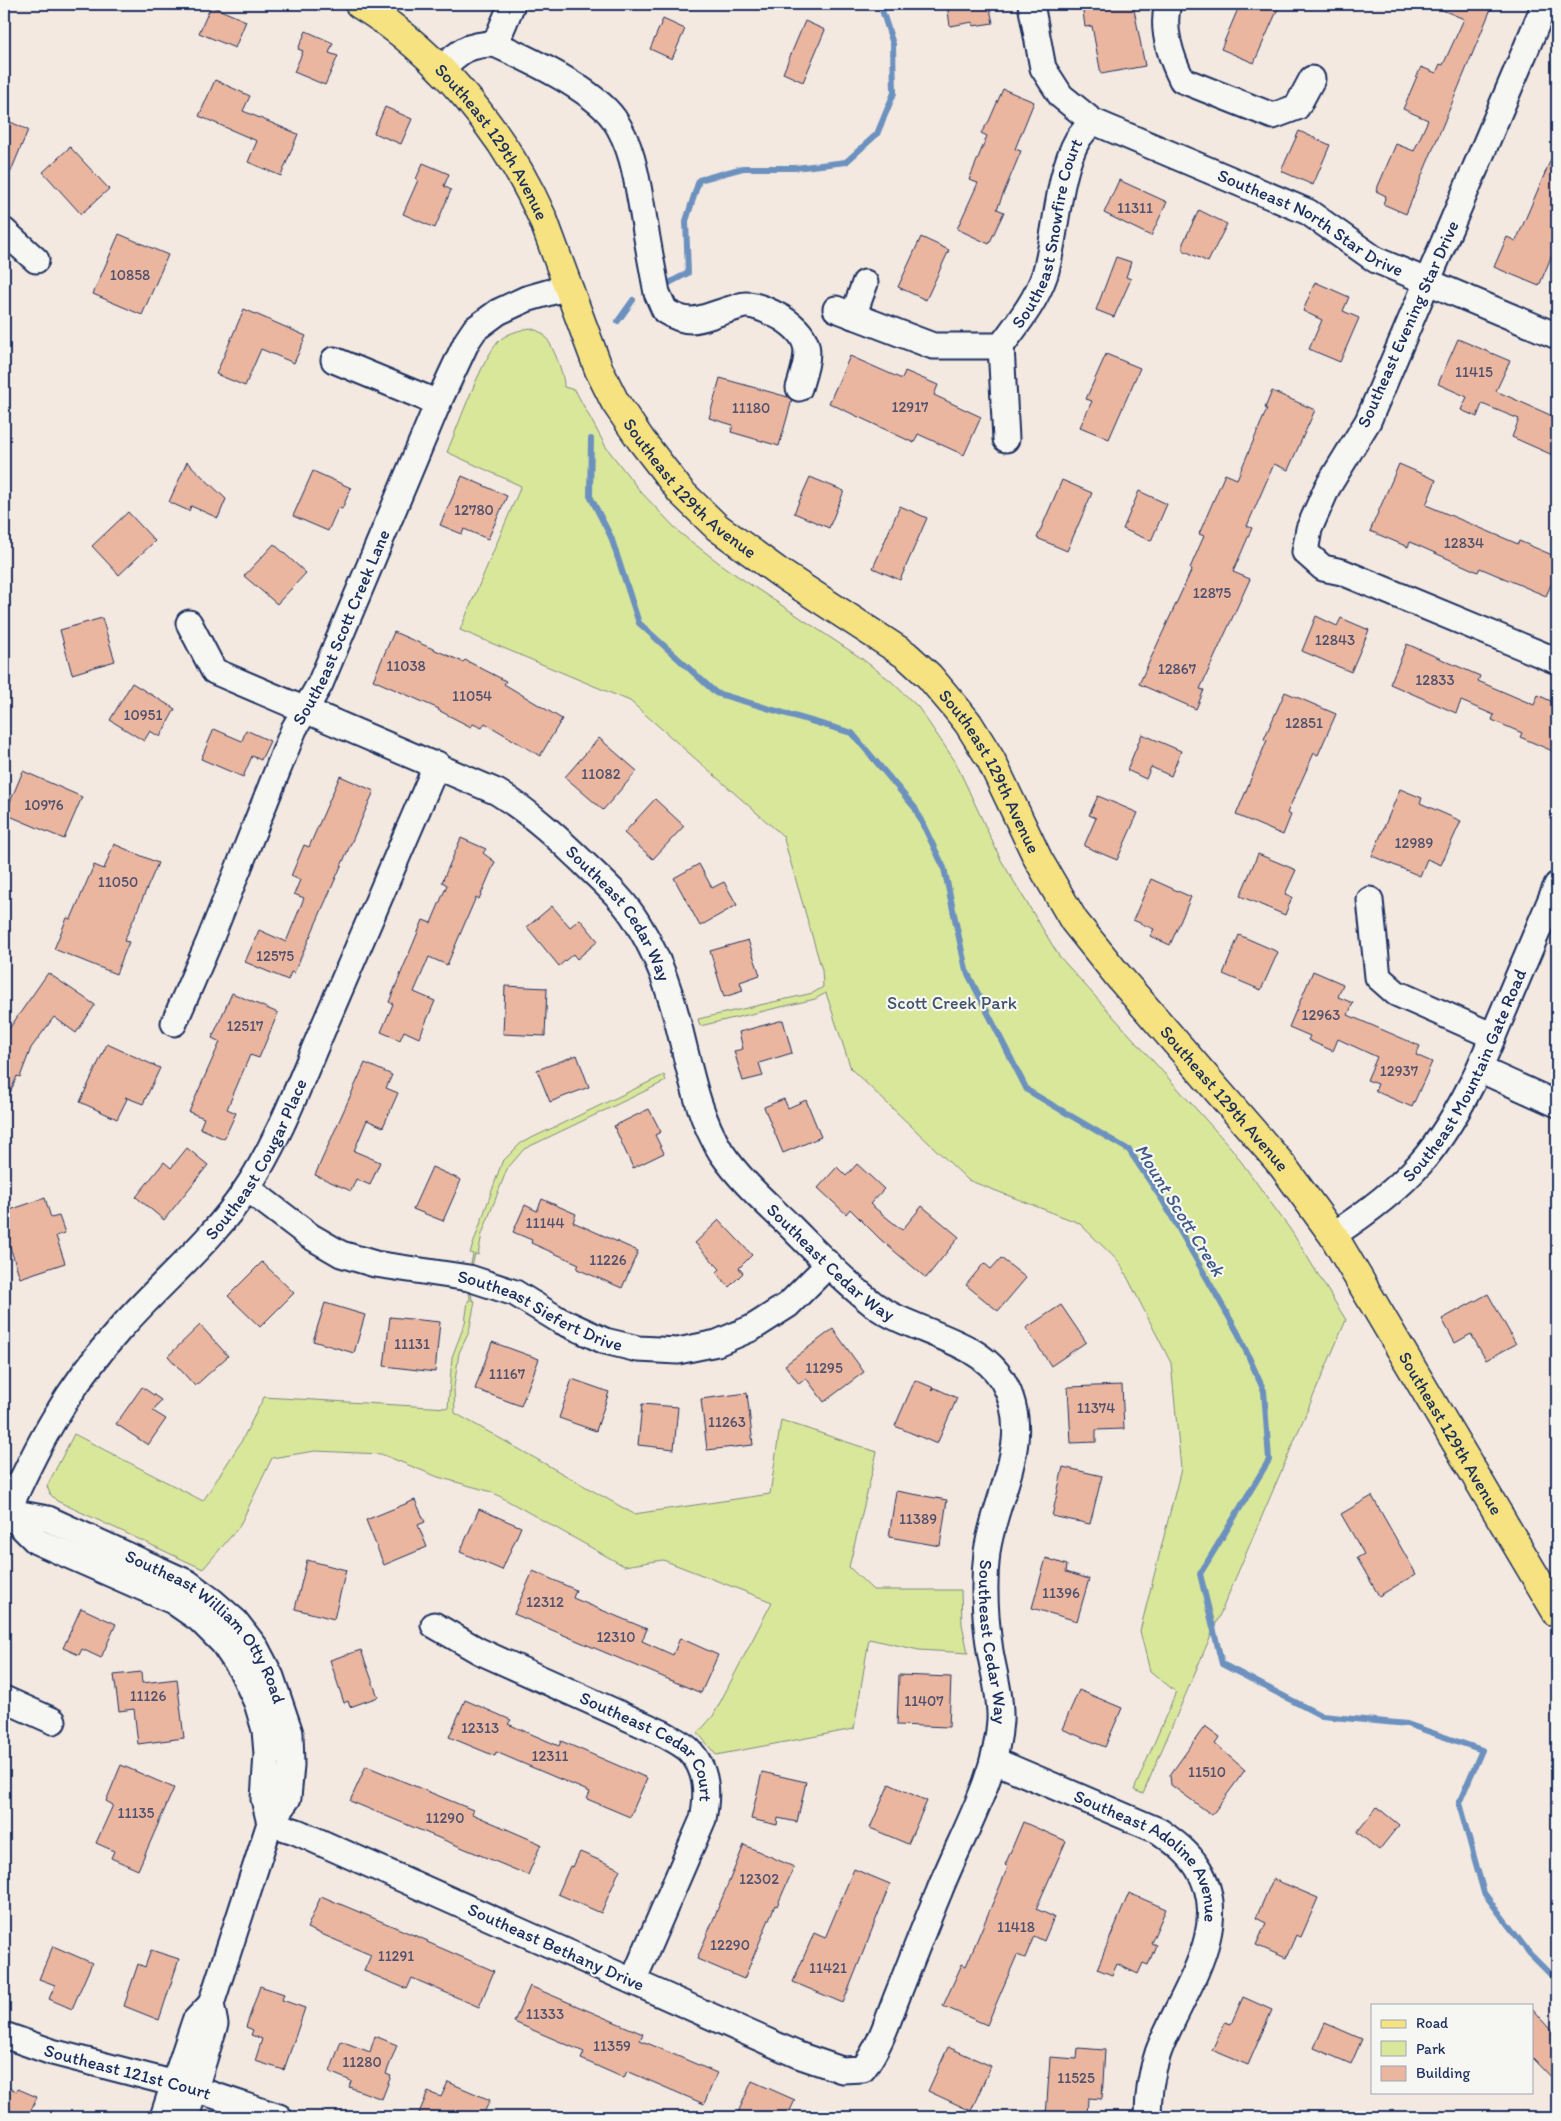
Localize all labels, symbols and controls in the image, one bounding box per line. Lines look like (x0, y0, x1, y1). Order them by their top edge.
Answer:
street label: Southeast 129th Avenue (430, 59, 553, 224)
street label: Southeast Snowfire Court (1007, 134, 1087, 333)
street label: Southeast North Star Drive (1214, 164, 1407, 281)
house number: 11311 (1117, 199, 1153, 217)
street label: Southeast Evening Star Drive (1352, 217, 1464, 431)
house number: 10858 (110, 266, 150, 284)
house number: 11415 (1455, 363, 1493, 381)
house number: 12917 (891, 398, 929, 416)
house number: 11180 (732, 399, 770, 417)
street label: Southeast 129th Avenue (618, 414, 761, 563)
house number: 12780 (454, 501, 494, 519)
street label: Southeast Scott Creek Lane (288, 526, 395, 729)
house number: 12834 (1444, 534, 1484, 552)
house number: 12875 (1193, 584, 1231, 602)
house number: 12843 (1315, 631, 1355, 649)
house number: 11038 (386, 657, 426, 675)
house number: 12867 (1158, 660, 1197, 678)
house number: 12833 (1415, 671, 1455, 689)
street label: Southeast 129th Avenue (934, 685, 1045, 857)
house number: 11054 (452, 687, 492, 705)
house number: 10951 (124, 706, 162, 724)
house number: 12851 (1285, 714, 1323, 732)
house number: 11082 (581, 765, 621, 783)
house number: 10976 (24, 796, 64, 814)
house number: 12989 (1395, 834, 1434, 852)
street label: Southeast Cedar Way (561, 840, 676, 985)
house number: 11050 (98, 873, 138, 891)
house number: 12575 (256, 947, 294, 965)
street label: Southeast Mountain Gate Road (1398, 965, 1531, 1187)
park label: Scott Creek Park (887, 992, 1017, 1014)
house number: 12963 (1302, 1006, 1340, 1024)
house number: 12517 (226, 1017, 264, 1035)
street label: Southeast 129th Avenue (1155, 1021, 1294, 1176)
house number: 12937 (1380, 1062, 1419, 1080)
street label: Southeast Cougar Place (200, 1075, 312, 1245)
water label: Mount Scott Creek (1130, 1140, 1231, 1282)
street label: Southeast Cedar Way (762, 1199, 899, 1326)
house number: 11144 (526, 1214, 564, 1232)
house number: 11226 (589, 1251, 627, 1269)
street label: Southeast Siefert Drive (456, 1265, 625, 1356)
house number: 11131 (394, 1335, 430, 1353)
street label: Southeast 129th Avenue (1394, 1348, 1507, 1519)
house number: 11295 (805, 1359, 843, 1377)
house number: 11167 (489, 1365, 526, 1383)
house number: 11374 (1077, 1399, 1115, 1417)
house number: 11263 (708, 1413, 746, 1431)
house number: 11389 (899, 1510, 937, 1528)
street label: Southeast William Otty Road (122, 1545, 290, 1707)
street label: Southeast Cedar Way (974, 1559, 1011, 1725)
house number: 11396 (1042, 1584, 1080, 1602)
house number: 12312 (526, 1593, 564, 1611)
house number: 12310 (596, 1628, 636, 1646)
house number: 11126 (130, 1687, 166, 1705)
street label: Southeast Cedar Court (576, 1687, 717, 1803)
house number: 11407 (904, 1692, 944, 1710)
house number: 12313 (461, 1719, 499, 1737)
house number: 12311 (532, 1747, 569, 1765)
house number: 11510 (1188, 1763, 1226, 1781)
street label: Southeast Adoline Avenue (1071, 1785, 1222, 1923)
house number: 11135 (118, 1804, 155, 1822)
house number: 11290 (426, 1809, 464, 1827)
house number: 12302 (739, 1870, 779, 1888)
street label: Southeast Bethany Drive (464, 1898, 648, 1996)
house number: 11418 (997, 1918, 1035, 1936)
house number: 12290 (710, 1936, 750, 1954)
house number: 11291 (378, 1947, 414, 1965)
house number: 11421 (809, 1959, 847, 1977)
legend (1371, 2004, 1534, 2094)
house number: 11333 (526, 2005, 564, 2023)
text: Road (1416, 2014, 1449, 2032)
house number: 11359 (593, 2037, 631, 2055)
street label: Southeast 121st Court (41, 2039, 214, 2105)
text: Park (1416, 2040, 1446, 2058)
house number: 11280 (342, 2053, 382, 2071)
text: Building (1416, 2064, 1470, 2082)
house number: 11525 (1057, 2069, 1095, 2087)

